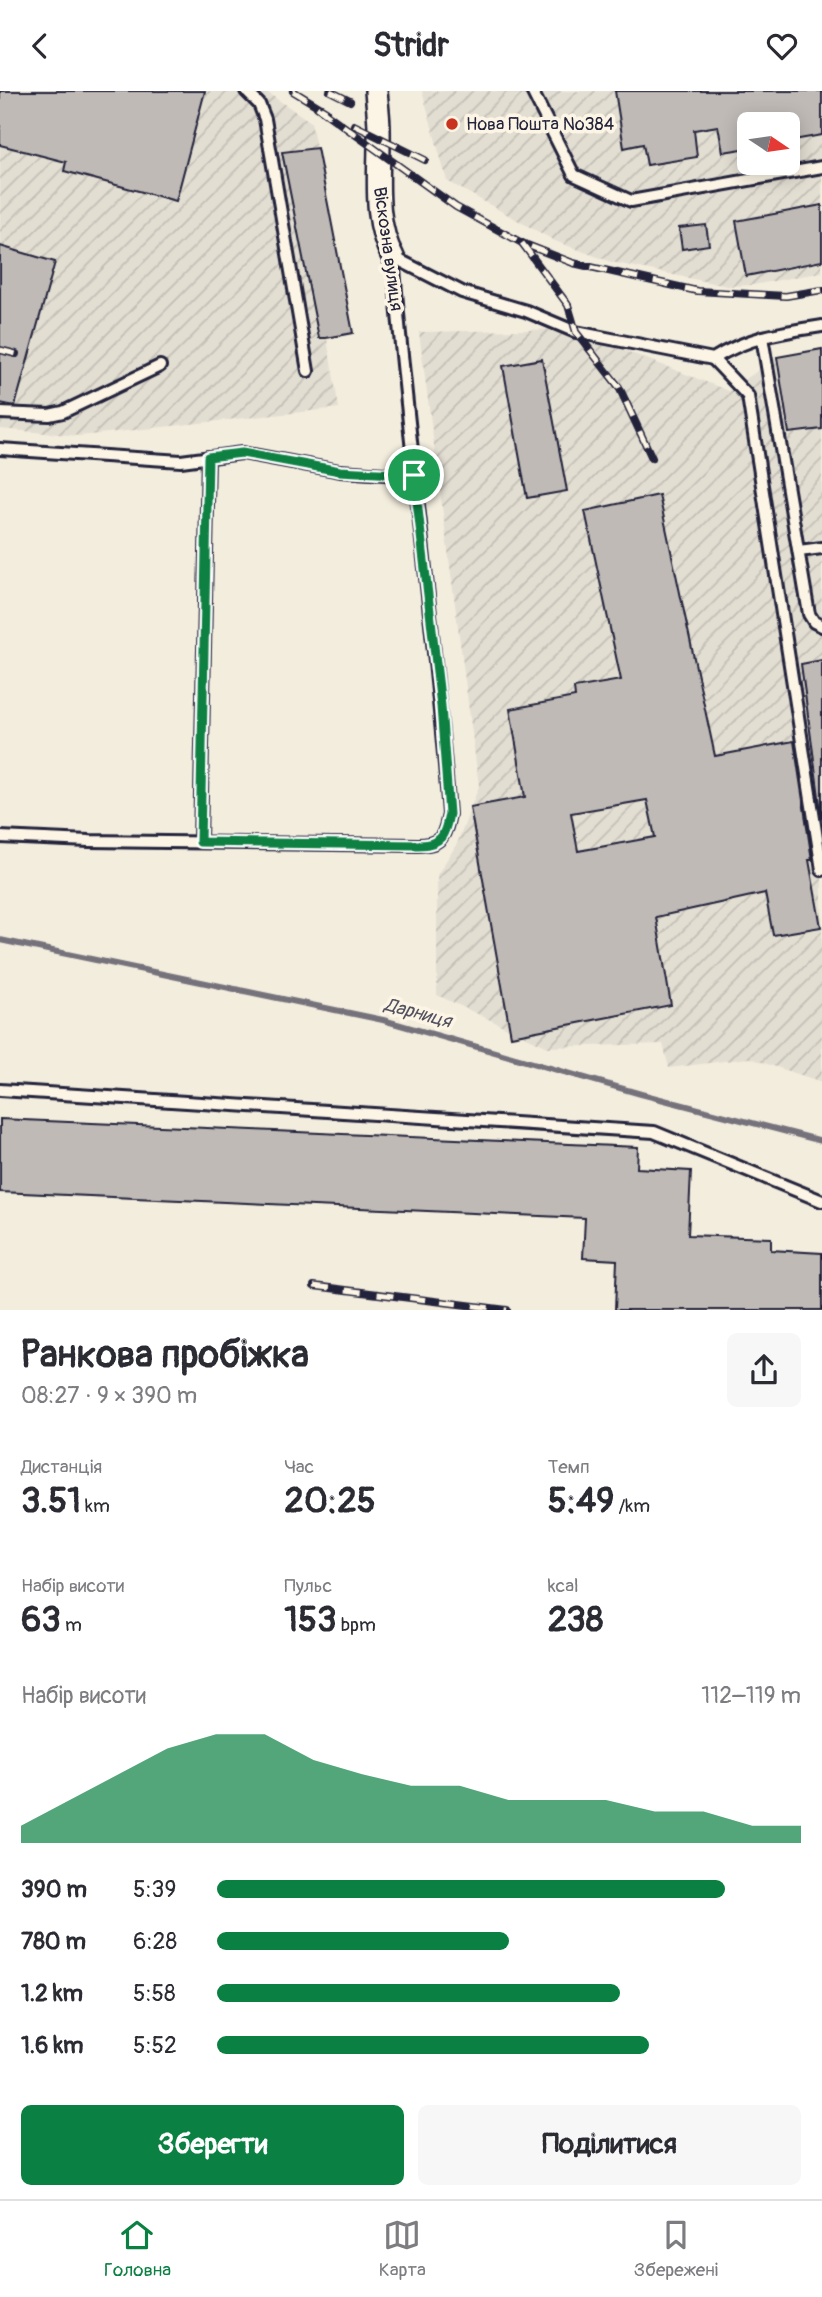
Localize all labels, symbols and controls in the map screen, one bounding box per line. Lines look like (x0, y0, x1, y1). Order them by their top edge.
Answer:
text: Stridr (373, 26, 449, 66)
icon: back (21, 27, 59, 65)
icon: heart (763, 27, 801, 65)
north arrow (737, 112, 800, 175)
map controls (737, 112, 800, 175)
place label: Нова Пошта №384 (466, 113, 615, 136)
marker: Нова Пошта №384 (444, 116, 460, 132)
street label: Віскозна вулиця (368, 185, 408, 313)
pin (384, 445, 444, 505)
icon: arrive (395, 456, 433, 494)
water label: Дарниця (381, 992, 456, 1034)
text: Ранкова пробіжка (21, 1331, 309, 1379)
button: share (727, 1333, 801, 1407)
text: 08:27 · 9 × 390 m (21, 1381, 197, 1410)
text: Дистанція (21, 1455, 102, 1479)
text: Час (284, 1455, 314, 1479)
text: Темп (548, 1455, 590, 1479)
text: 3.51 (21, 1479, 81, 1523)
text: 20:25 (284, 1479, 376, 1523)
text: 5:49 (548, 1479, 614, 1523)
text: km (81, 1494, 110, 1518)
text: /km (614, 1494, 650, 1518)
text: Набір висоти (21, 1574, 124, 1598)
text: Пульс (284, 1574, 332, 1598)
text: kcal (548, 1574, 579, 1598)
text: 63 (21, 1598, 61, 1642)
text: 153 (284, 1598, 337, 1642)
text: 238 (548, 1598, 603, 1642)
text: m (61, 1613, 82, 1637)
text: bpm (337, 1613, 376, 1637)
text: Набір висоти (21, 1681, 146, 1710)
text: 112–119 m (701, 1681, 801, 1710)
text: 390 m (21, 1875, 87, 1904)
text: 5:39 (133, 1875, 176, 1904)
text: 780 m (21, 1927, 86, 1956)
text: 6:28 (133, 1927, 177, 1956)
text: 1.2 km (21, 1979, 83, 2008)
text: 5:58 (133, 1979, 176, 2008)
text: 1.6 km (21, 2031, 83, 2060)
text: 5:52 (133, 2031, 177, 2060)
button: Зберегти (21, 2105, 404, 2185)
button: Поділитися (418, 2105, 801, 2185)
tab: Головна (104, 2216, 171, 2282)
tab: Карта (379, 2216, 426, 2282)
tab: Збережені (634, 2216, 718, 2282)

